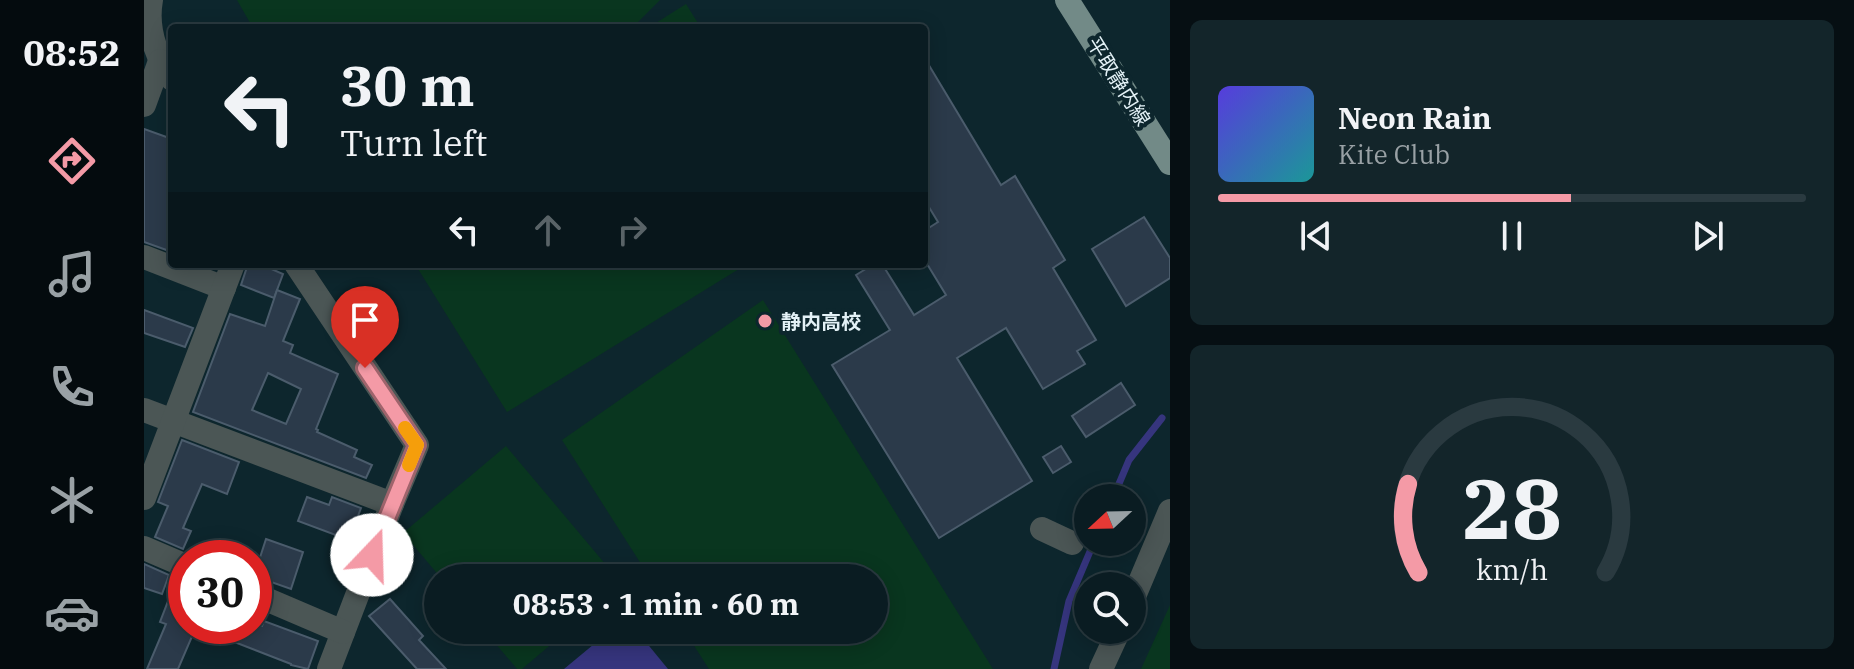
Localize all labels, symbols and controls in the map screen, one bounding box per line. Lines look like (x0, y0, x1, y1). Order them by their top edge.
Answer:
text: 08:52 (23, 29, 121, 76)
street label: 平取静内線 (1081, 31, 1157, 131)
text: 30 m (340, 49, 475, 121)
icon: left (208, 56, 312, 160)
text: Neon Rain (1338, 98, 1492, 137)
text: Turn left (340, 119, 487, 166)
icon: directions (44, 133, 100, 189)
text: Kite Club (1338, 137, 1450, 171)
icon: left (442, 208, 486, 252)
icon: ahead (526, 208, 570, 252)
icon: right (610, 208, 654, 252)
icon: previous (1294, 214, 1338, 258)
icon: pause (1490, 214, 1534, 258)
icon: next (1686, 214, 1730, 258)
icon: music (44, 246, 100, 302)
pin (331, 286, 399, 368)
icon: arrive (343, 298, 387, 342)
place label: 静内高校 (781, 308, 861, 335)
marker: 静内高校 (756, 312, 774, 330)
icon: phone (44, 359, 100, 415)
text: 28 (1462, 453, 1562, 561)
icon: climate (44, 472, 100, 528)
north arrow (1074, 484, 1146, 556)
map controls (1074, 484, 1146, 644)
position arrow (330, 513, 414, 597)
speed limit sign: 30 (168, 540, 272, 644)
text: km/h (1476, 551, 1548, 588)
button: search (1074, 572, 1146, 644)
text: 08:53 · 1 min · 60 m (513, 584, 799, 623)
icon: car (44, 585, 100, 641)

